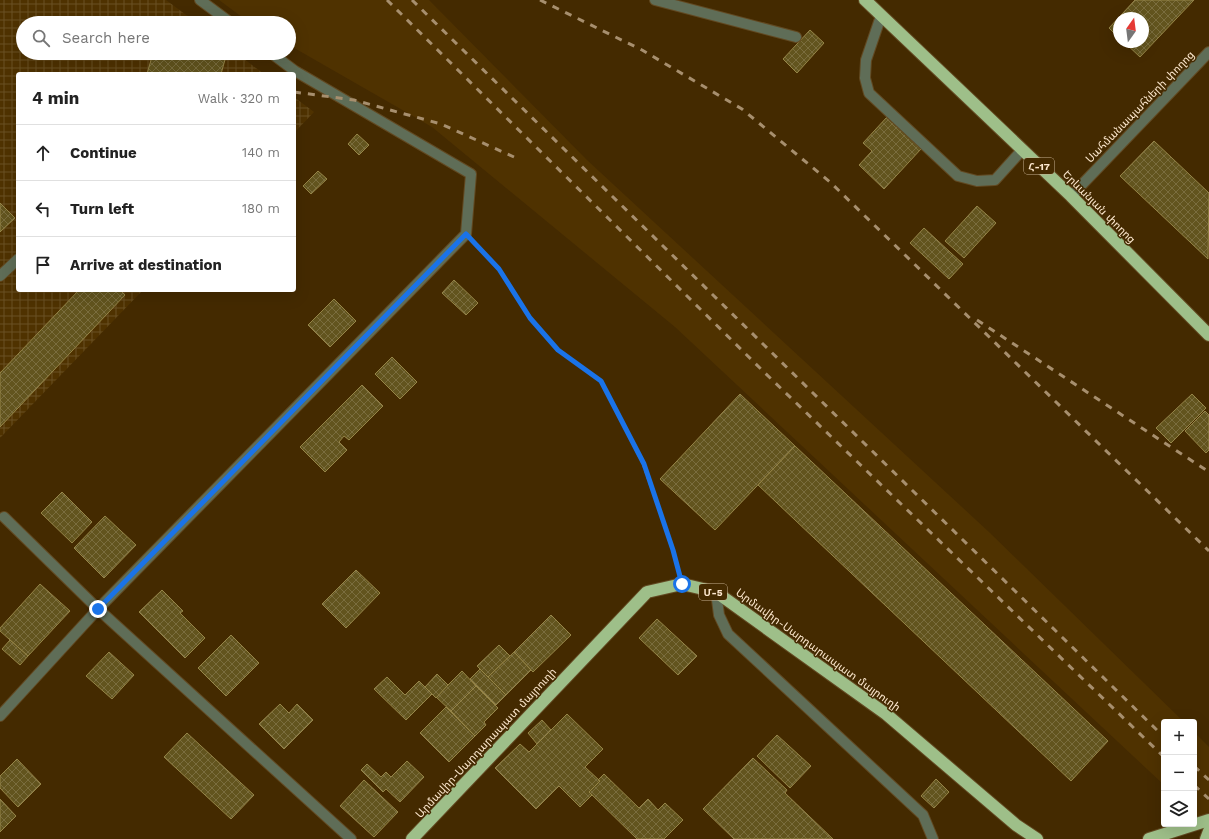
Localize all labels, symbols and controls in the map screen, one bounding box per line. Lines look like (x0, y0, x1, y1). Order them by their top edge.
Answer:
north arrow (1113, 12, 1149, 48)
search box (16, 16, 296, 60)
icon: search (30, 27, 52, 49)
text: Search here (62, 29, 150, 47)
street label: Սահմանապահների փողոց (1083, 48, 1197, 166)
text: 4 min (32, 88, 79, 108)
text: Walk · 320 m (198, 91, 280, 106)
icon: ahead (32, 142, 54, 164)
text: Continue (70, 144, 137, 162)
text: 140 m (242, 145, 280, 160)
road number: Հ-17 (1024, 158, 1054, 174)
street label: Երևանյան փողոց (1060, 168, 1138, 246)
icon: left (32, 198, 54, 220)
text: Turn left (70, 200, 134, 218)
text: 180 m (242, 201, 280, 216)
icon: arrive (32, 254, 54, 276)
text: Arrive at destination (70, 256, 222, 274)
route start (673, 575, 691, 593)
road number: Մ-5 (699, 584, 727, 600)
street label: Արմավիր-Սարդարապատ մայրուղի (733, 586, 903, 714)
route end (89, 600, 107, 618)
street label: Արմավիր-Սարդարապատ մայրուղի (413, 665, 559, 821)
map controls (1161, 719, 1197, 827)
button: + (1161, 719, 1197, 755)
button: − (1161, 755, 1197, 791)
button: layers (1161, 791, 1197, 827)

